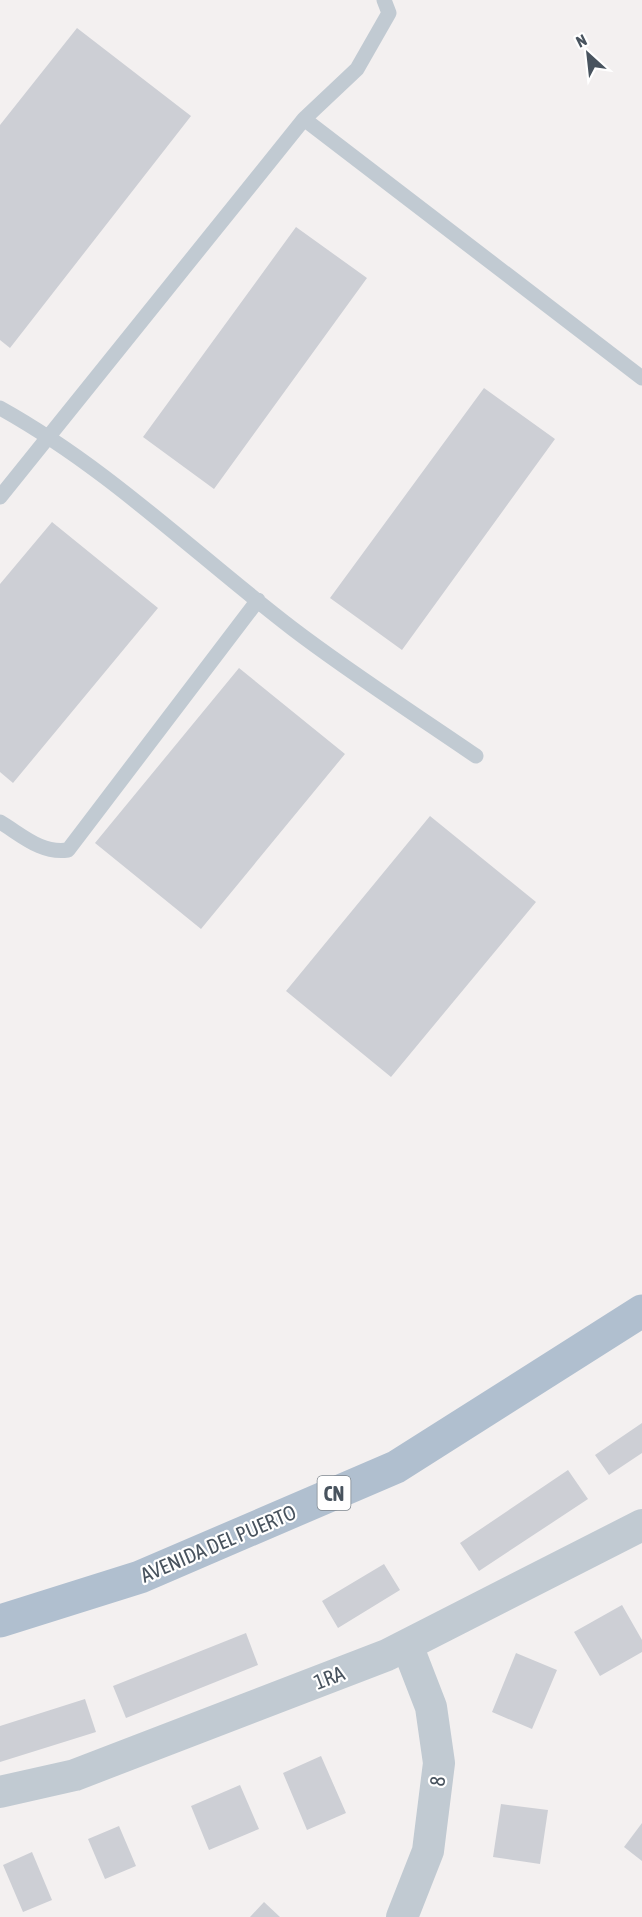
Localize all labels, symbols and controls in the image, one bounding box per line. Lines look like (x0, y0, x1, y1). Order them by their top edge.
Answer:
north arrow (558, 24, 618, 84)
text: N (573, 30, 589, 51)
road number: CN (318, 1476, 350, 1510)
street label: AVENIDA DEL PUERTO (137, 1499, 299, 1587)
street label: 1RA (310, 1660, 348, 1694)
street label: 8 (424, 1775, 450, 1787)

